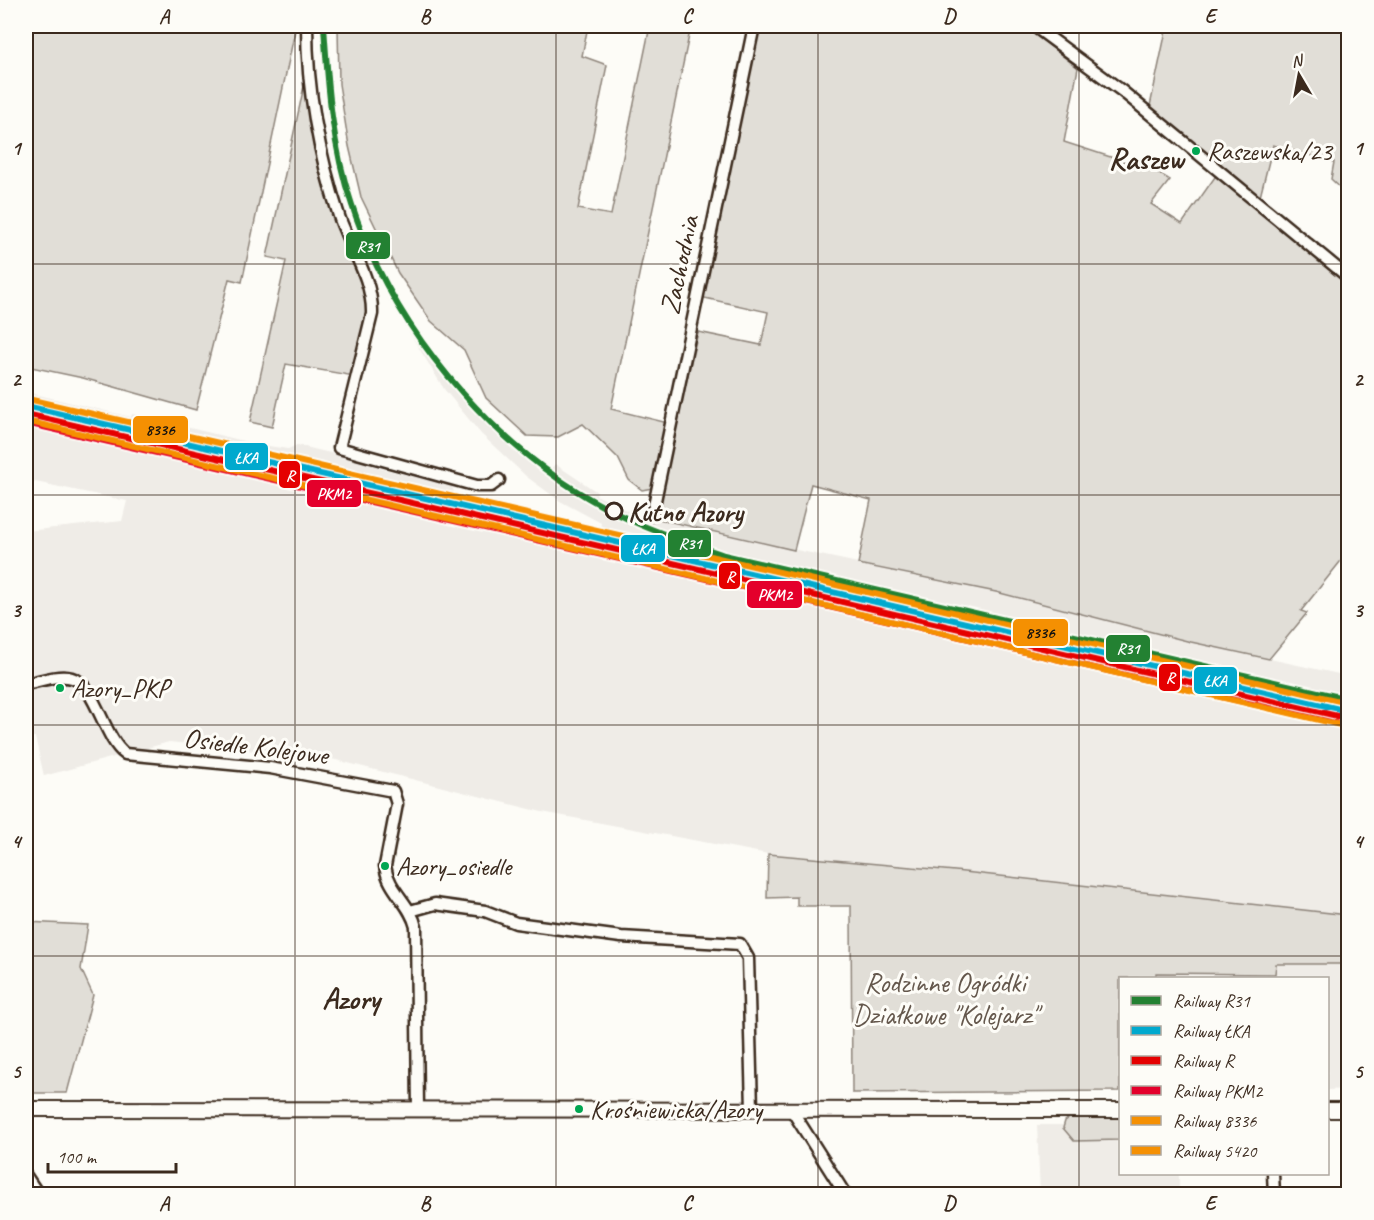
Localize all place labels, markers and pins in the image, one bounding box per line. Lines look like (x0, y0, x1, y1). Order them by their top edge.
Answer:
place label: Raszewska/23 (1207, 135, 1334, 168)
marker: Raszewska/23 (1190, 145, 1202, 157)
place label: Kutno Azory (628, 494, 745, 530)
marker: Kutno Azory (605, 502, 623, 520)
place label: Azory_PKP (71, 672, 173, 705)
marker: Azory_PKP (54, 682, 66, 694)
place label: Azory_osiedle (396, 850, 514, 883)
marker: Azory_osiedle (379, 860, 391, 872)
place label: Krośniewicka/Azory (590, 1093, 764, 1126)
marker: Krośniewicka/Azory (573, 1103, 585, 1115)

